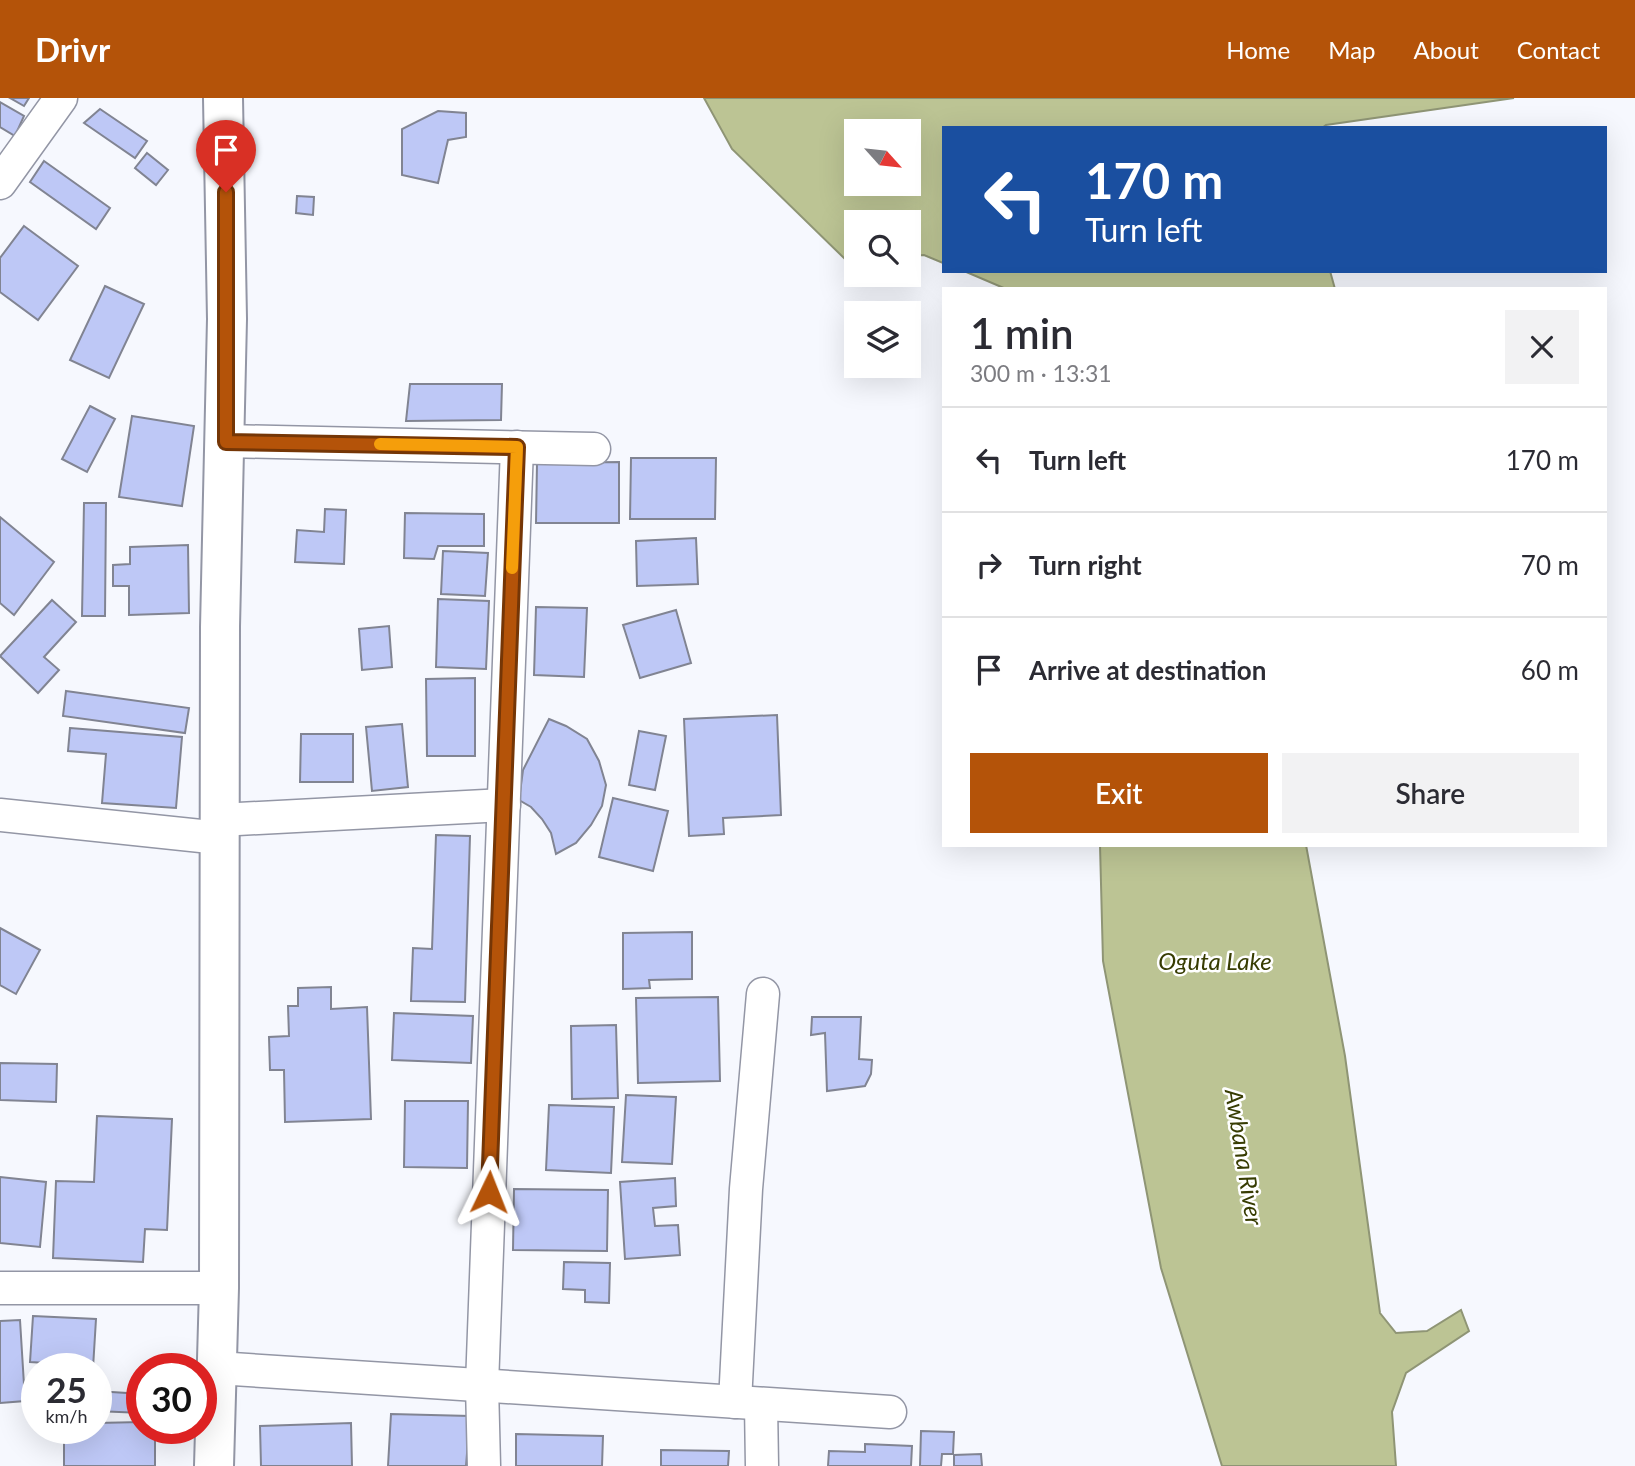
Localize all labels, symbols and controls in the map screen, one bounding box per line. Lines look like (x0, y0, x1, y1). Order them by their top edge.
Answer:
text: Drivr (35, 29, 110, 69)
text: Home (1226, 35, 1290, 64)
text: Map (1328, 35, 1376, 64)
text: About (1414, 35, 1479, 64)
text: Contact (1517, 35, 1600, 64)
north arrow (844, 119, 920, 196)
map controls (844, 119, 921, 378)
pin (196, 120, 256, 192)
icon: arrive (207, 131, 245, 169)
text: 170 m (1085, 151, 1223, 209)
icon: left (970, 154, 1061, 245)
button: search (844, 210, 921, 287)
text: Turn left (1085, 210, 1202, 249)
button: layers (844, 301, 921, 378)
text: 1 min (970, 308, 1074, 358)
button: close (1505, 310, 1579, 384)
text: 300 m · 13:31 (970, 359, 1112, 387)
icon: left (970, 441, 1008, 479)
text: Turn left (1029, 444, 1126, 476)
text: 170 m (1506, 444, 1579, 476)
icon: right (970, 546, 1008, 584)
text: Turn right (1029, 549, 1142, 581)
text: 70 m (1521, 549, 1579, 581)
icon: arrive (970, 651, 1008, 689)
text: Arrive at destination (1029, 654, 1266, 686)
text: 60 m (1521, 654, 1579, 686)
button: Exit (970, 753, 1268, 833)
button: Share (1282, 753, 1579, 833)
water label: Oguta Lake (1158, 946, 1272, 975)
water label: Awbana River (1220, 1086, 1270, 1228)
position arrow (452, 1155, 526, 1229)
speed limit sign: 30 (126, 1353, 217, 1444)
text: 25 (46, 1368, 87, 1410)
text: km/h (45, 1405, 88, 1427)

